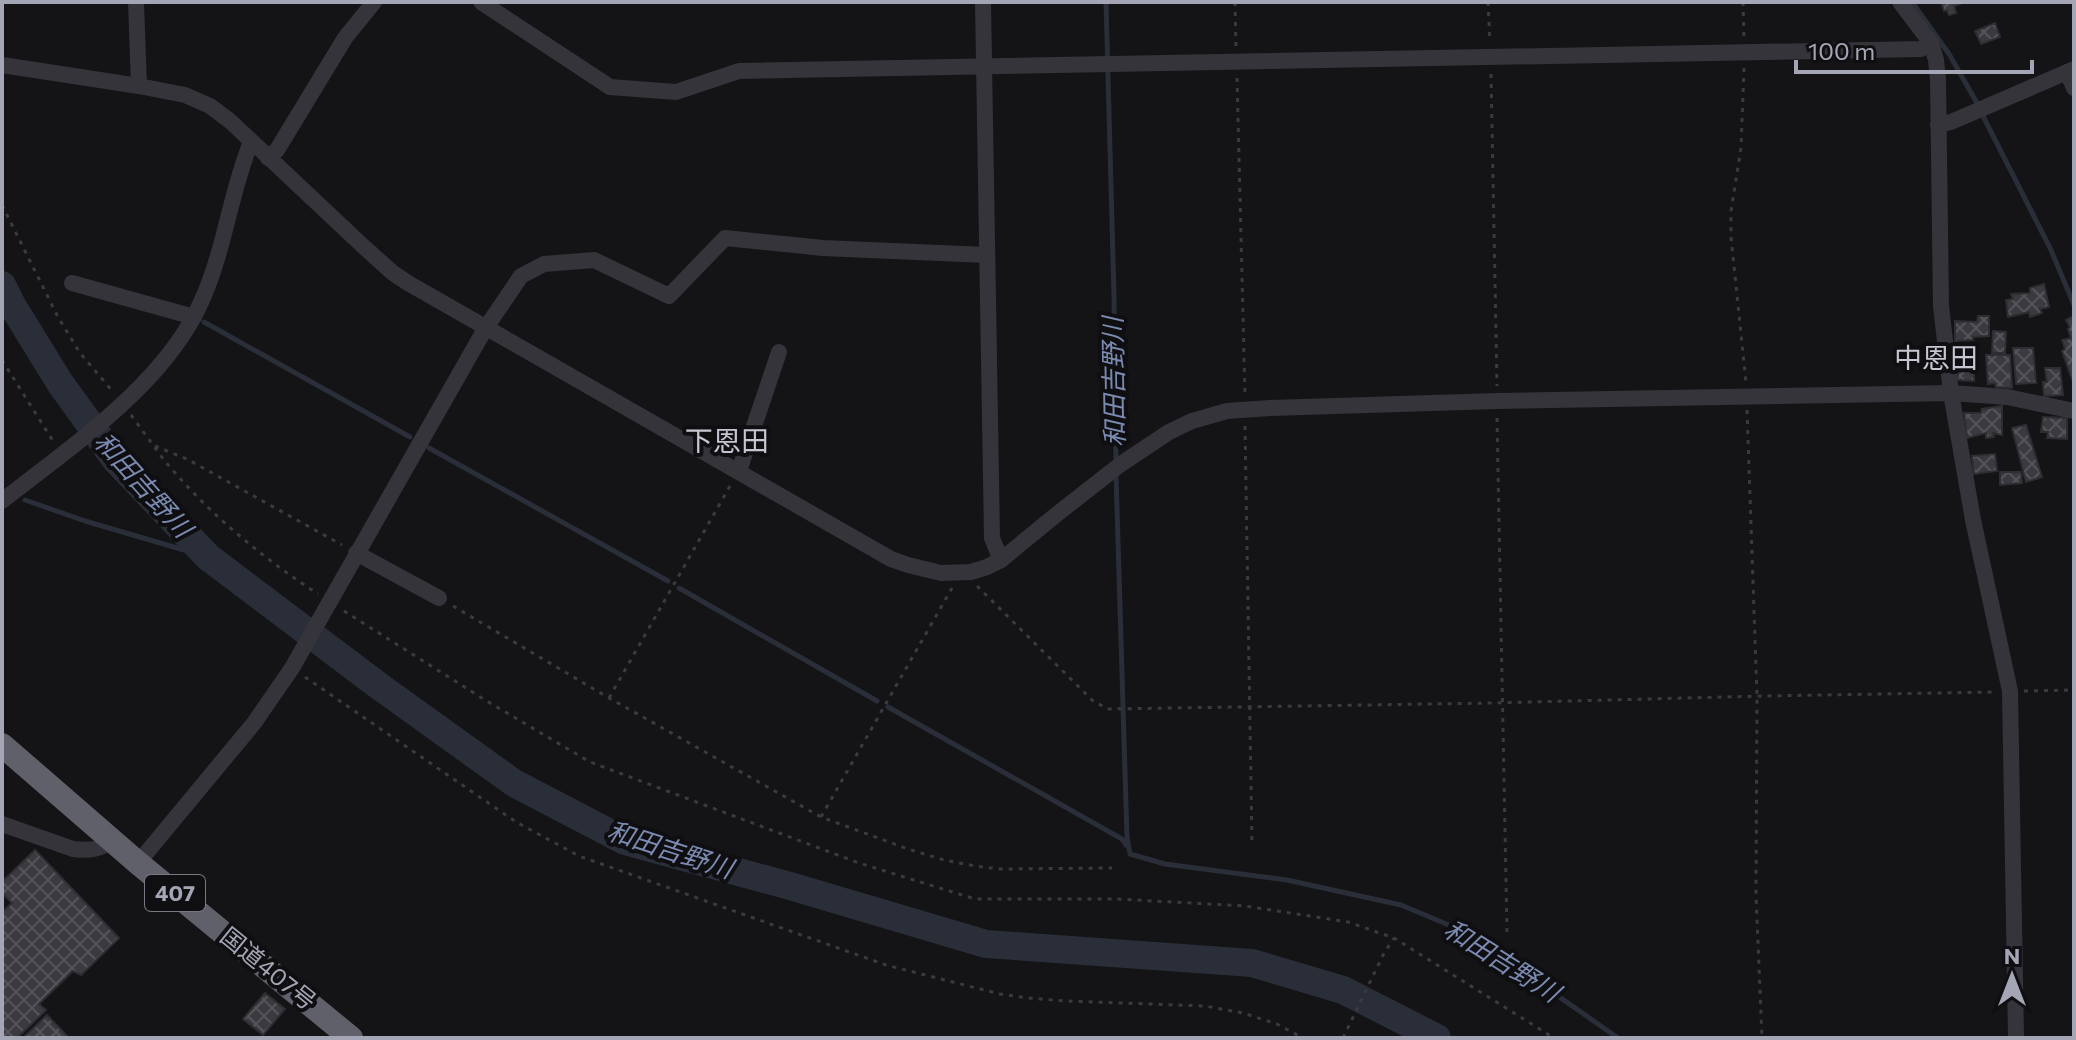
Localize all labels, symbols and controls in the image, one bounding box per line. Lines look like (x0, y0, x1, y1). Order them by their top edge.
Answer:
scale bar (1796, 24, 2032, 74)
text: 100 m (1808, 36, 1875, 65)
water label: 和田吉野川 (1096, 314, 1129, 447)
district label: 中恩田 (1894, 340, 1978, 374)
district label: 下恩田 (685, 423, 769, 457)
water label: 和田吉野川 (89, 425, 201, 545)
water label: 和田吉野川 (604, 814, 740, 884)
road number: 407 (145, 875, 205, 911)
water label: 和田吉野川 (1439, 912, 1569, 1009)
street label: 国道407号 (215, 920, 323, 1015)
north arrow (1972, 936, 2052, 1016)
text: N (2004, 942, 2020, 969)

